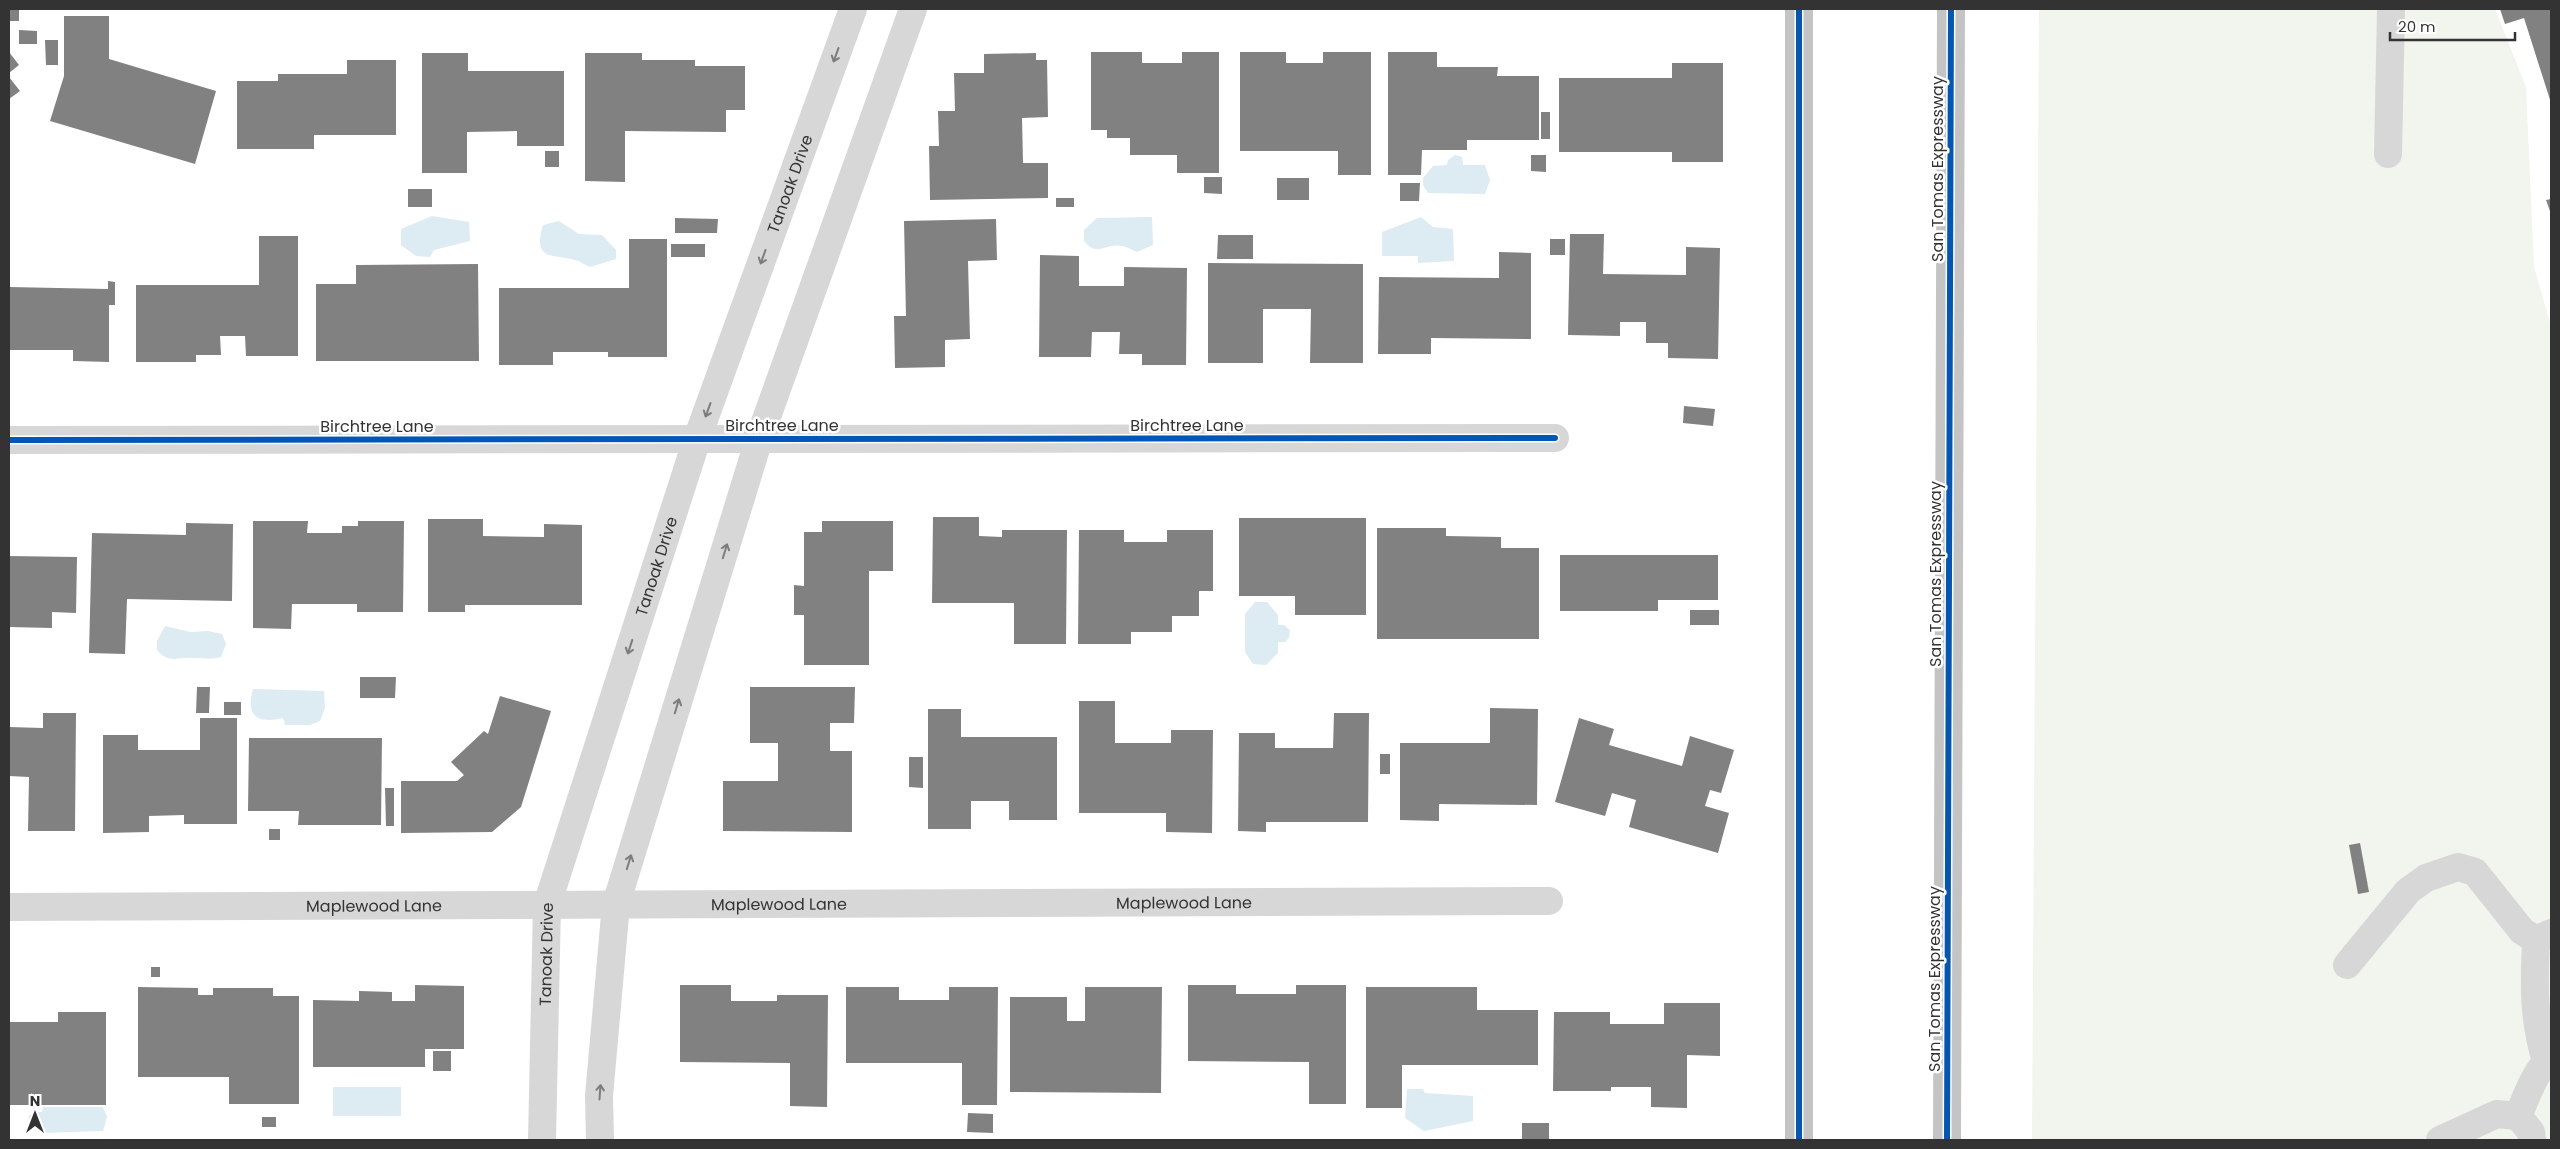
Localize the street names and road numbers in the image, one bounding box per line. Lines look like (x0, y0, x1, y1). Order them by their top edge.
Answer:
street label: San Tomas Expressway (1926, 76, 1949, 262)
street label: Tanoak Drive (761, 131, 818, 236)
street label: Birchtree Lane (725, 414, 839, 437)
street label: Birchtree Lane (1130, 414, 1244, 437)
street label: Birchtree Lane (320, 415, 434, 438)
street label: San Tomas Expressway (1924, 481, 1947, 667)
street label: Tanoak Drive (629, 513, 683, 619)
street label: San Tomas Expressway (1923, 886, 1946, 1072)
street label: Maplewood Lane (1116, 891, 1252, 914)
street label: Maplewood Lane (711, 892, 847, 916)
street label: Maplewood Lane (306, 894, 442, 917)
street label: Tanoak Drive (533, 902, 559, 1006)

